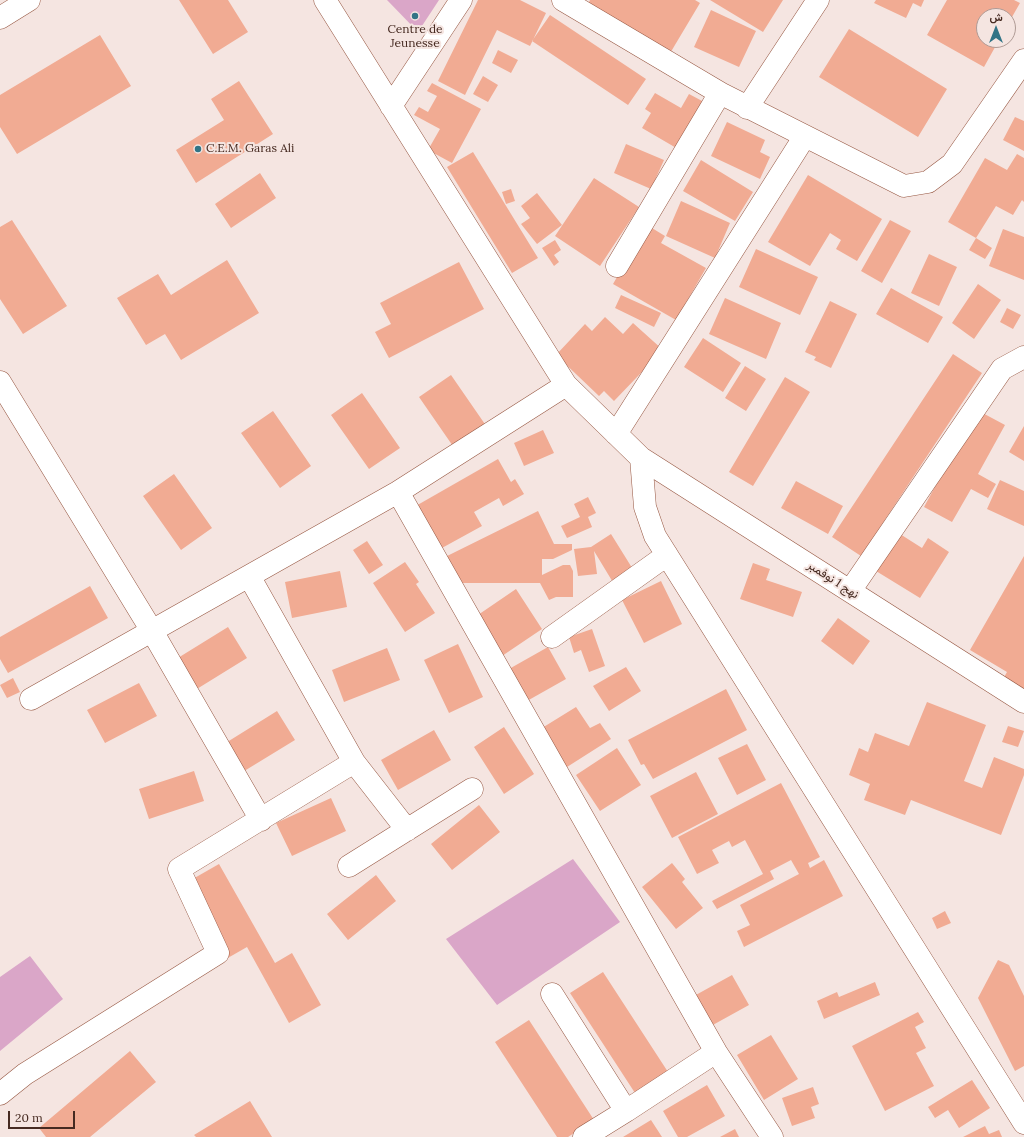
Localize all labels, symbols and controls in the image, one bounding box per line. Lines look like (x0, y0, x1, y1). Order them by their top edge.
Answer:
north arrow (976, 8, 1016, 48)
text: ش (989, 10, 1003, 24)
marker: Centre de Jeunesse (410, 11, 420, 21)
place label: Centre de Jeunesse (387, 23, 443, 51)
place label: C.E.M. Garas Ali (206, 142, 294, 156)
marker: C.E.M. Garas Ali (193, 144, 203, 154)
street label: نهج 1 نوفمبر (805, 558, 861, 602)
scale bar (10, 1103, 77, 1129)
text: 20 m (15, 1110, 43, 1125)

